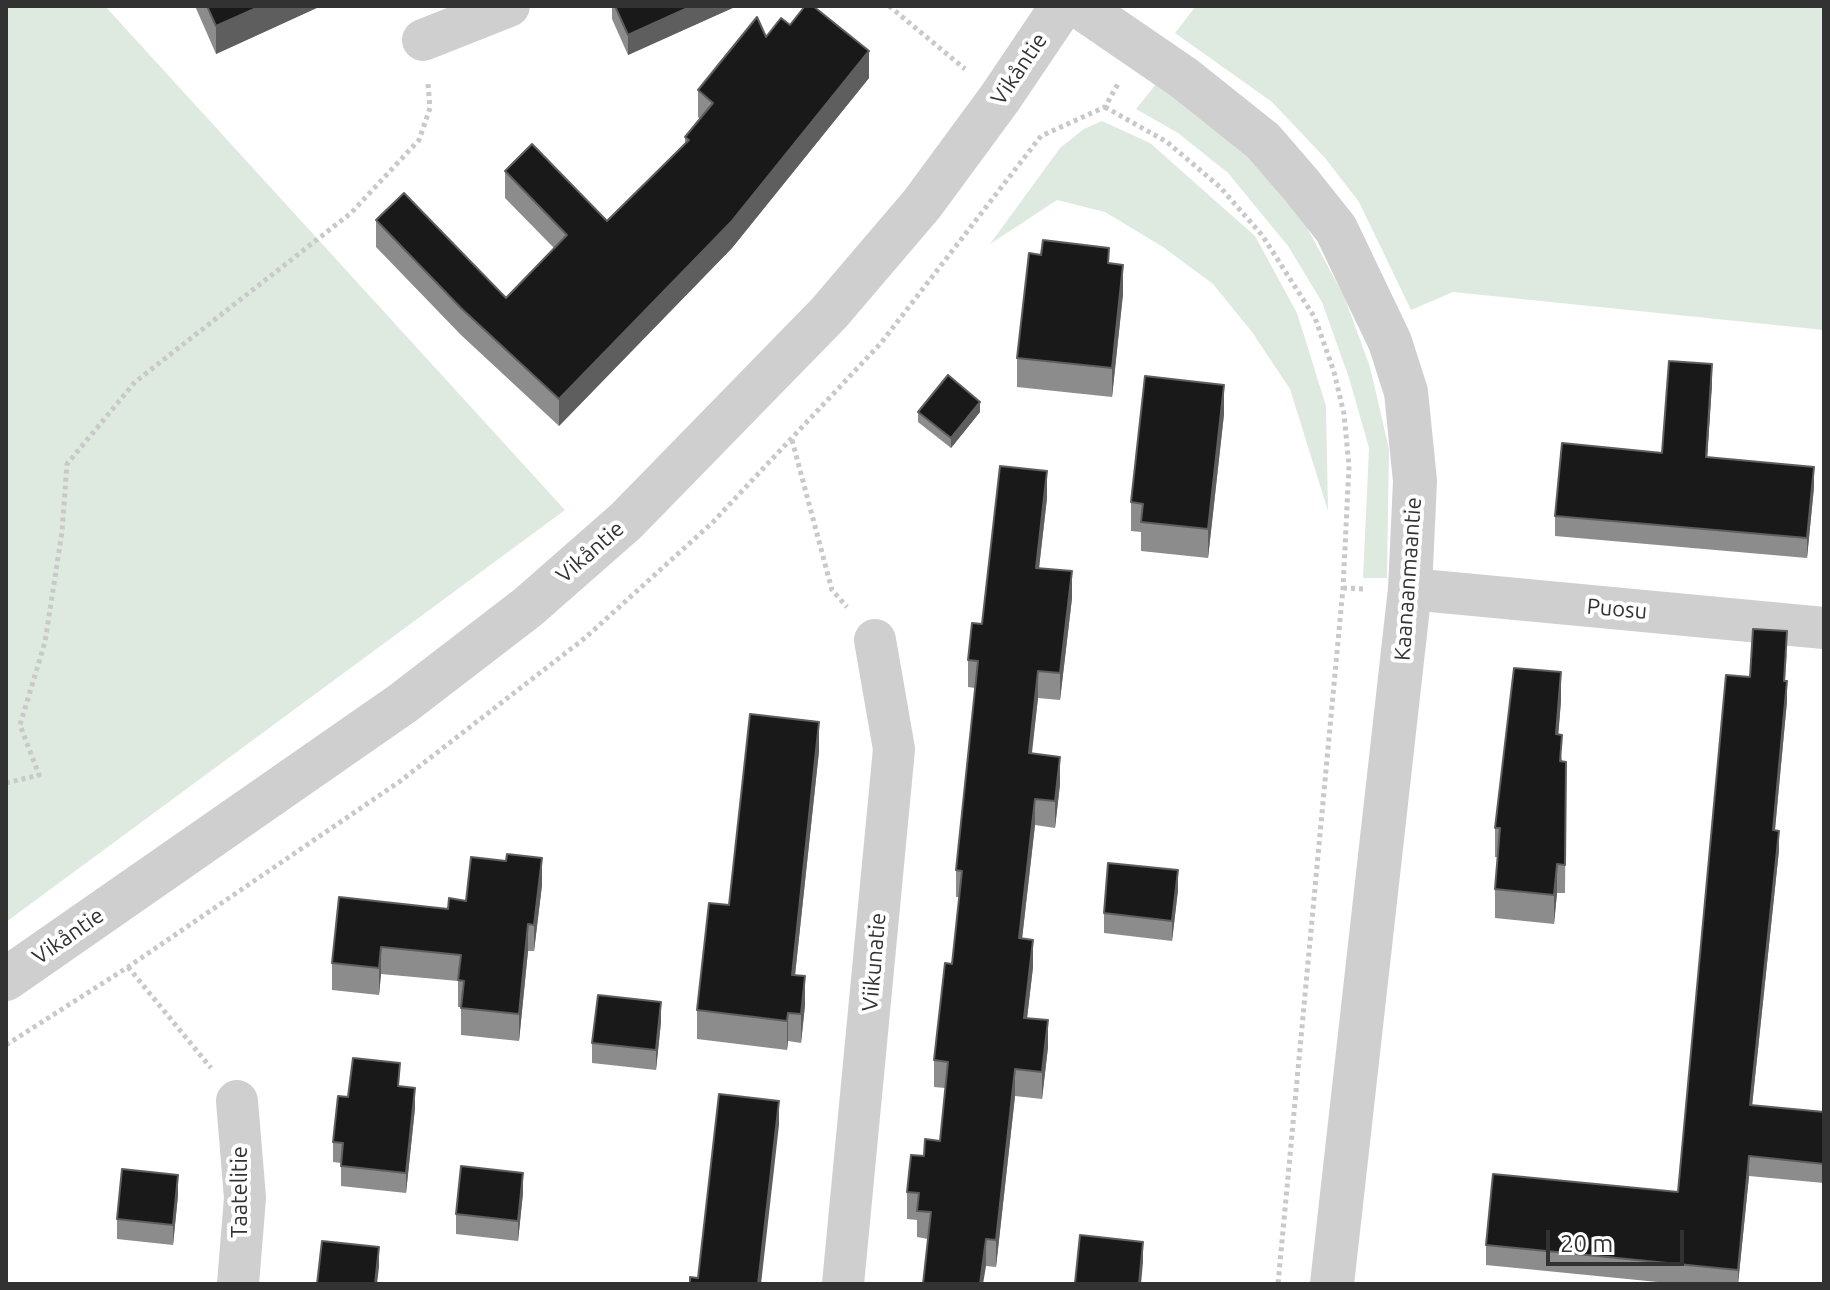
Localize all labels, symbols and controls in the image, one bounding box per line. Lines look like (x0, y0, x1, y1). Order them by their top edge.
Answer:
street label: Vikåntie (985, 28, 1053, 110)
street label: Kaanaanmaantie (1389, 496, 1427, 662)
street label: Vikåntie (551, 515, 629, 589)
street label: Puosu (1586, 593, 1648, 625)
street label: Vikåntie (27, 902, 109, 970)
street label: Viikunatie (857, 912, 891, 1012)
street label: Taatelitie (227, 1146, 253, 1238)
scale bar (1550, 1214, 1688, 1264)
text: 20 m (1560, 1230, 1613, 1257)

